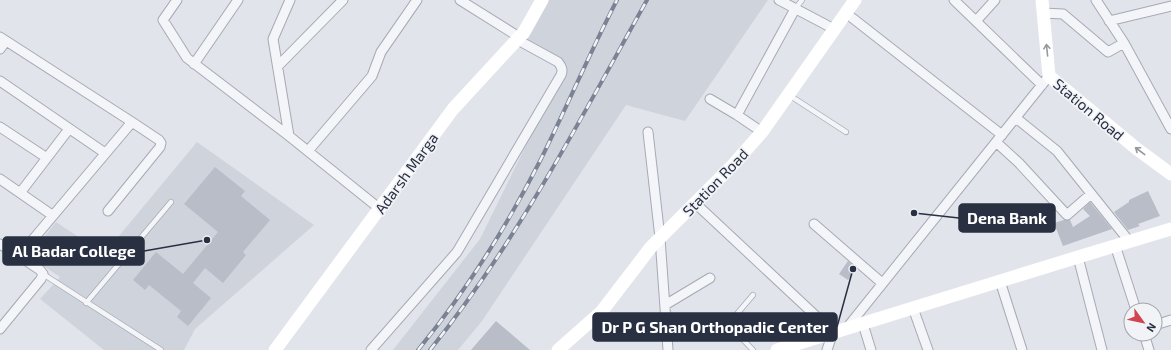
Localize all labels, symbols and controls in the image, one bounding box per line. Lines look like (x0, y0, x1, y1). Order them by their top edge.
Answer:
one-way arrow (1043, 43, 1051, 56)
street label: Station Road (1050, 74, 1128, 144)
street label: Adarsh Marga (371, 129, 441, 217)
street label: Station Road (678, 145, 752, 219)
one-way arrow (1134, 147, 1145, 155)
callout: Dena Bank (959, 204, 1055, 232)
text: Dena Bank (967, 208, 1047, 227)
callout: Al Badar College (3, 237, 144, 265)
text: Al Badar College (12, 241, 136, 260)
north arrow (1123, 302, 1163, 342)
callout: Dr P G Shan Orthopadic Center (593, 313, 837, 341)
text: Dr P G Shan Orthopadic Center (601, 317, 829, 336)
text: N (1144, 321, 1159, 335)

